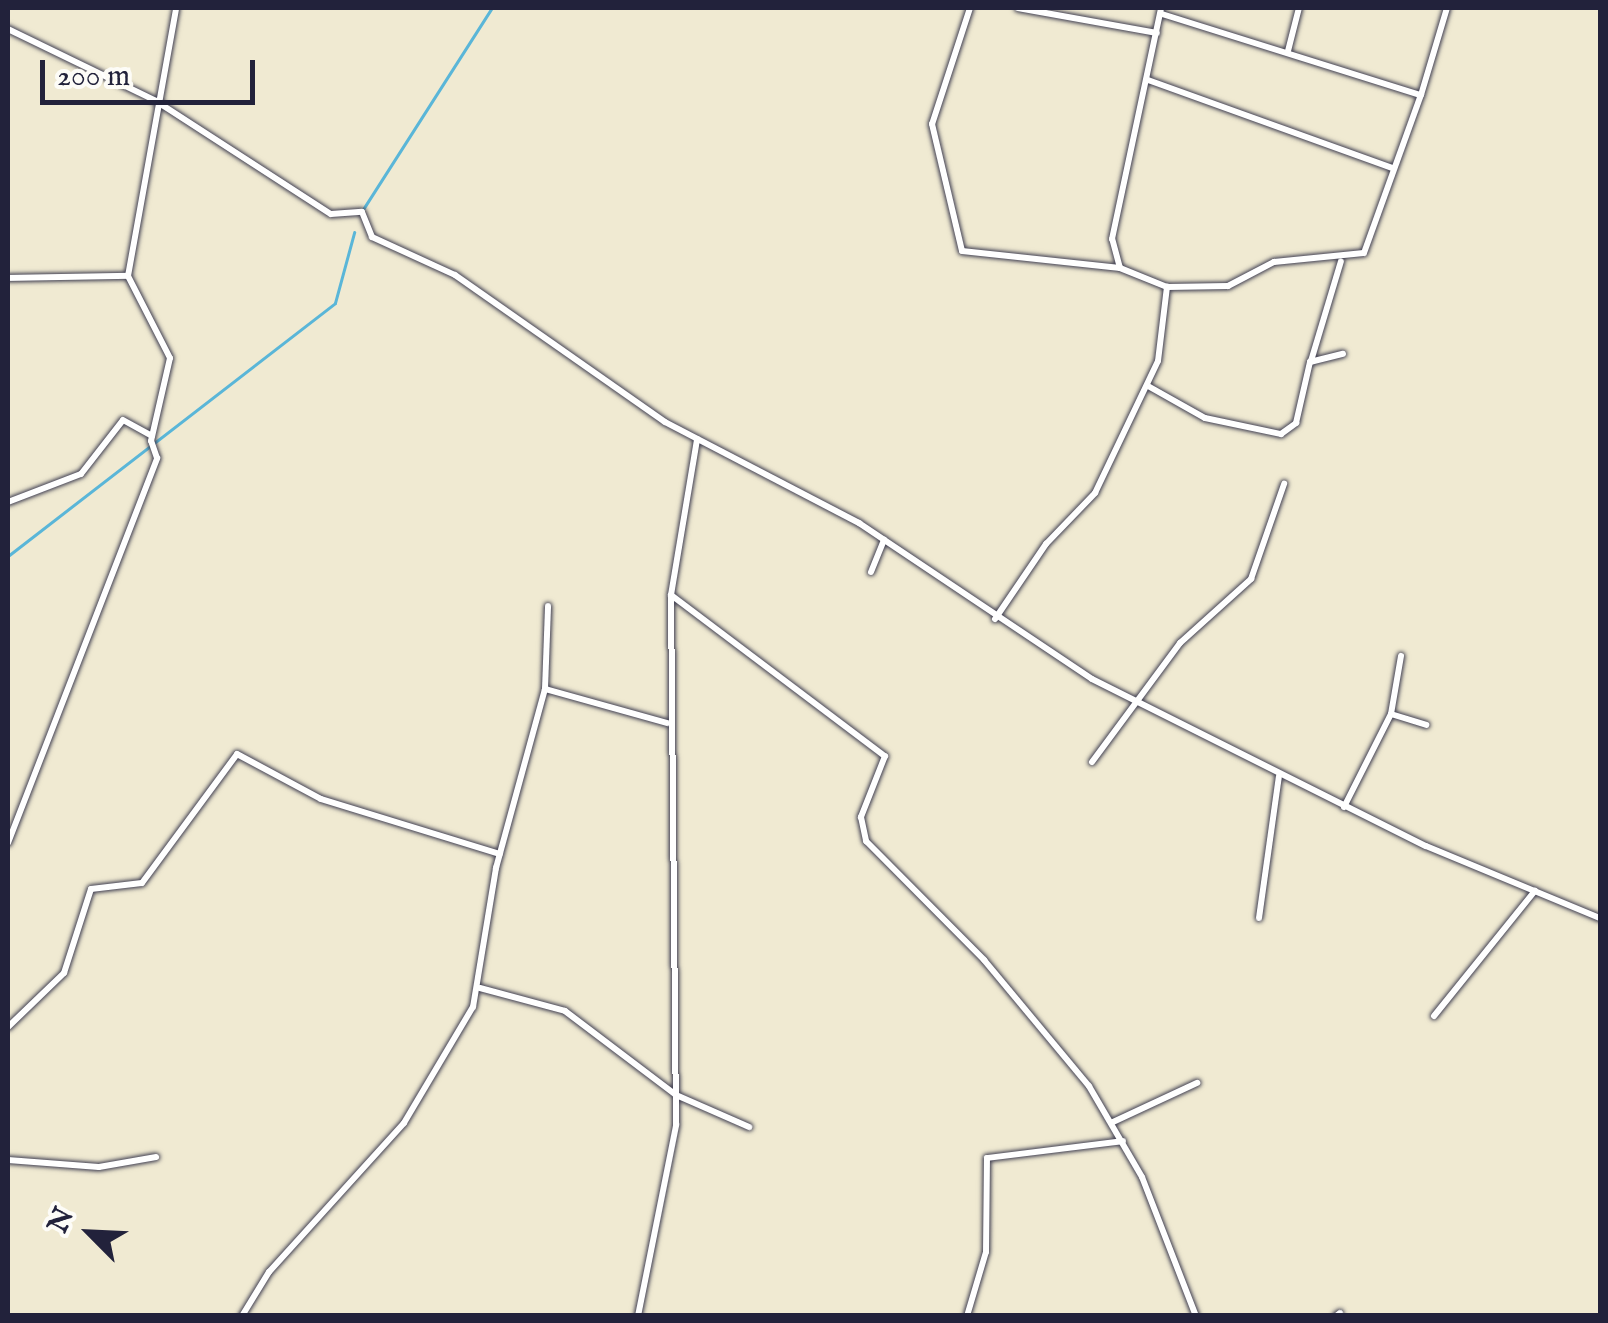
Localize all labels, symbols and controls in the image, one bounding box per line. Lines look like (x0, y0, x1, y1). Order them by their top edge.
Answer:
scale bar (45, 40, 260, 102)
text: 200 m (57, 58, 130, 96)
north arrow (40, 1183, 140, 1283)
text: N (41, 1202, 83, 1239)

